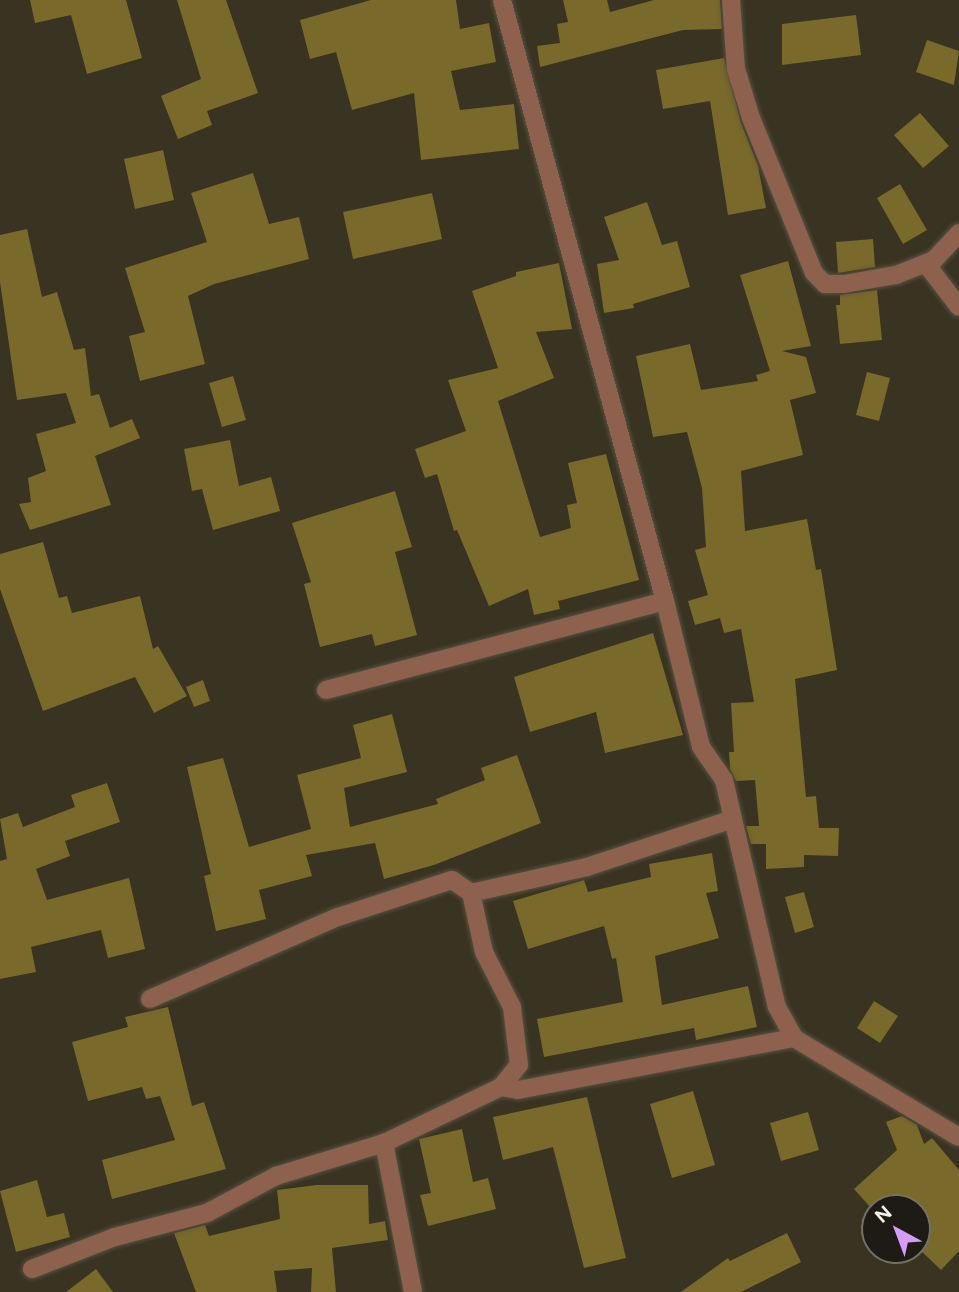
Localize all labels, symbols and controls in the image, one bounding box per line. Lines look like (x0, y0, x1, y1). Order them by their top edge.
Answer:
north arrow (861, 1194, 931, 1264)
text: N (870, 1201, 896, 1228)

